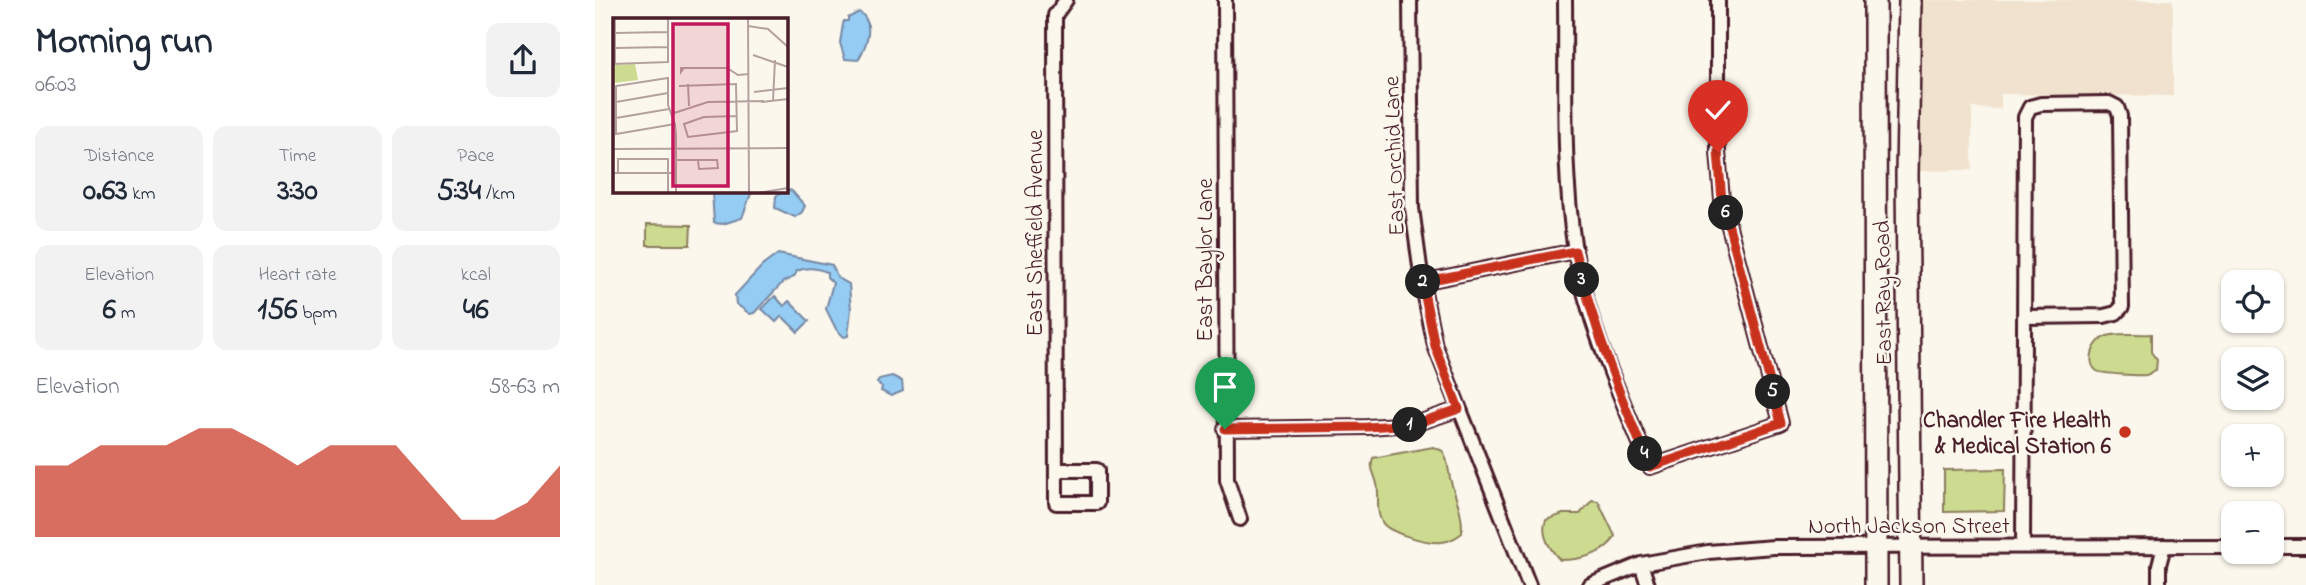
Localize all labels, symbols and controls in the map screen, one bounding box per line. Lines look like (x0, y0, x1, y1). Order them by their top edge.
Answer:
text: Morning run (35, 15, 213, 71)
inset map (613, 18, 787, 192)
button: share (486, 23, 560, 97)
text: 06:03 (35, 69, 76, 102)
street label: East Orchid Lane (1376, 75, 1415, 237)
pin (1688, 80, 1748, 152)
icon: check (1699, 91, 1737, 129)
street label: East Sheffield Avenue (1020, 129, 1053, 336)
text: Distance (84, 143, 154, 170)
text: Time (279, 143, 316, 170)
text: Pace (457, 143, 494, 170)
text: 0.63 (83, 170, 128, 214)
text: 3:30 (277, 170, 318, 214)
text: 5:34 (437, 170, 481, 214)
street label: East Baylor Lane (1190, 178, 1225, 342)
text: km (128, 181, 155, 208)
text: /km (481, 181, 515, 208)
pin: 6 (1709, 196, 1743, 230)
text: 6 (1721, 199, 1730, 226)
street label: East Ray Road (1867, 220, 1904, 366)
text: Elevation (84, 262, 154, 289)
text: Heart rate (259, 262, 336, 289)
text: kcal (461, 262, 491, 289)
pin: 3 (1565, 262, 1599, 298)
pin: 2 (1405, 264, 1441, 300)
text: 3 (1578, 266, 1585, 293)
text: 2 (1418, 268, 1427, 295)
map controls (2221, 270, 2284, 564)
button: locate (2221, 270, 2284, 333)
text: 6 (103, 289, 116, 333)
text: 156 (258, 289, 298, 333)
text: 46 (463, 289, 489, 333)
text: m (116, 300, 136, 327)
text: bpm (298, 300, 337, 327)
button: layers (2221, 347, 2284, 410)
pin (1195, 357, 1255, 429)
icon: arrive (1206, 368, 1244, 406)
text: Elevation (35, 371, 120, 404)
text: 58–63 m (488, 371, 560, 404)
pin: 5 (1755, 374, 1791, 410)
text: 5 (1767, 378, 1778, 405)
place label: Chandler Fire Health & Medical Station 6 (1923, 405, 2112, 464)
pin: 1 (1393, 408, 1427, 442)
text: 1 (1406, 411, 1413, 438)
marker: Chandler Fire Health & Medical Station 6 (2117, 424, 2133, 440)
button: + (2221, 424, 2284, 487)
pin: 4 (1627, 436, 1663, 472)
text: 4 (1641, 440, 1648, 467)
button: − (2221, 501, 2284, 564)
street label: North Jackson Street (1808, 511, 2010, 544)

